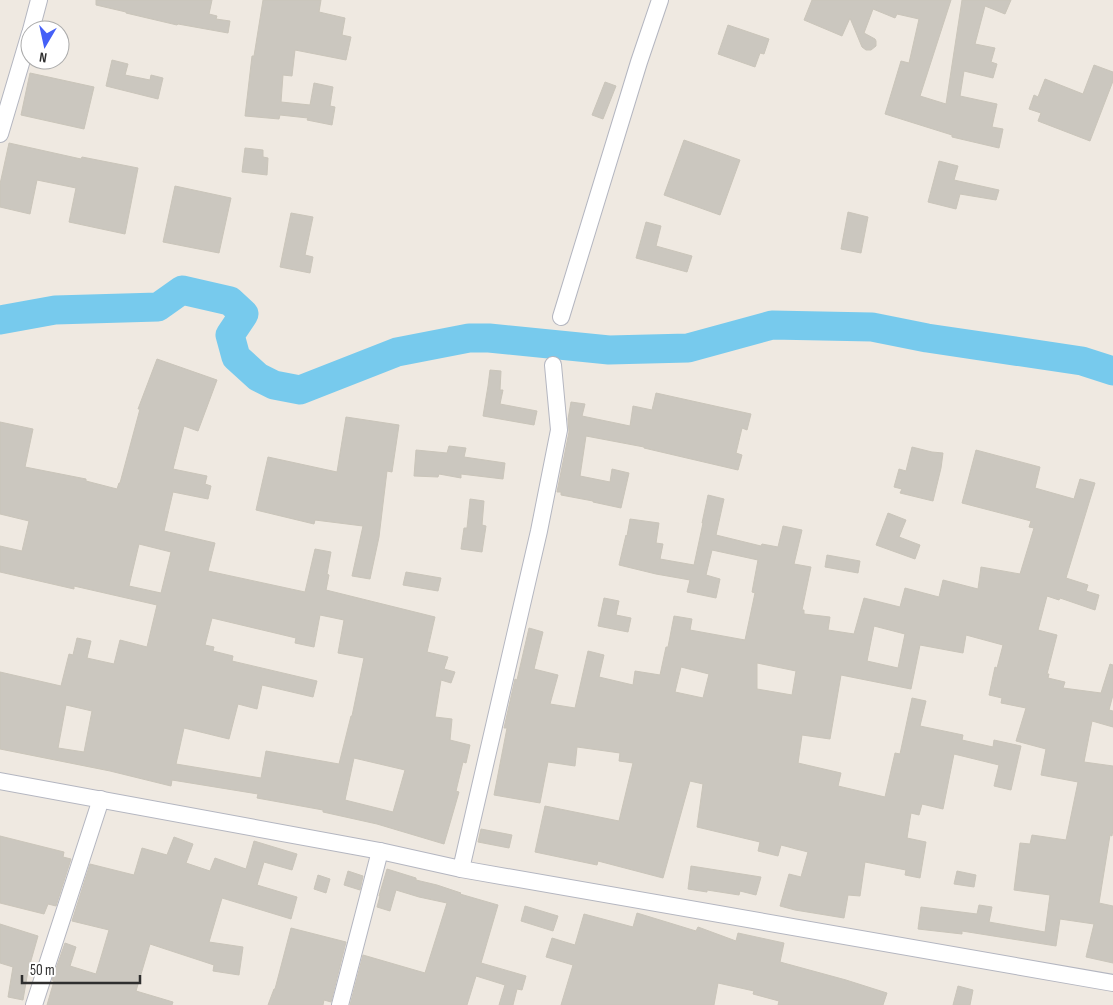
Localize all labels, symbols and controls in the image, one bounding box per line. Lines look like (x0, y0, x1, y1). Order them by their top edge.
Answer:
north arrow (20, 20, 70, 70)
text: N (38, 48, 48, 66)
scale bar (22, 952, 140, 984)
text: 50 m (30, 961, 55, 980)

